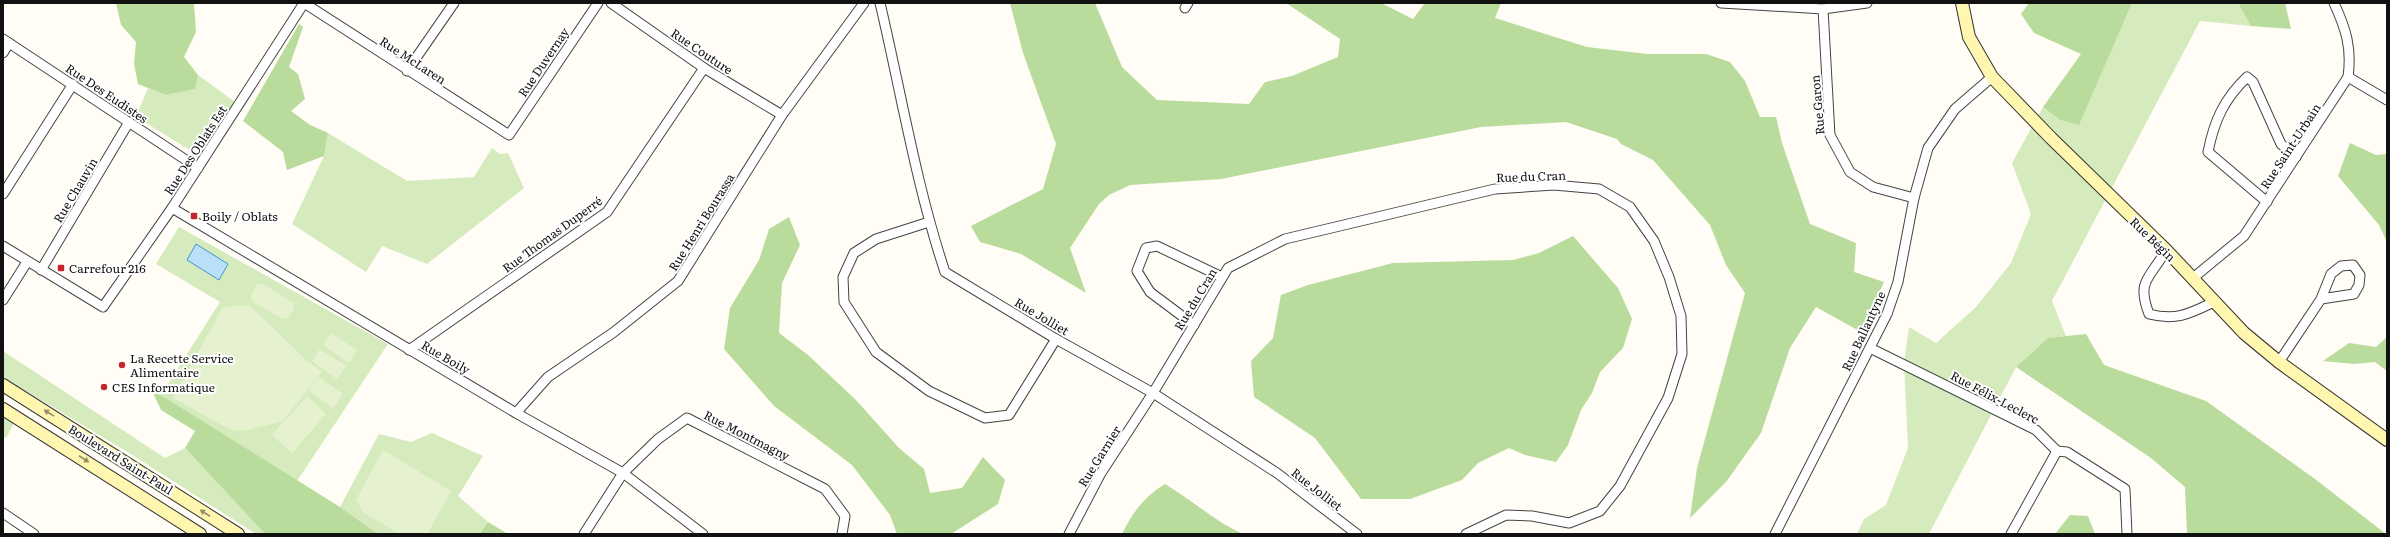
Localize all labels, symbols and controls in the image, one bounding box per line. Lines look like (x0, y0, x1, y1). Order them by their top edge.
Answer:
street label: Rue Duvernay (513, 24, 573, 100)
street label: Rue Couture (667, 24, 737, 78)
street label: Rue McLaren (376, 32, 450, 88)
street label: Rue Des Eudistes (62, 59, 152, 127)
street label: Rue Garon (1805, 74, 1829, 136)
street label: Rue Saint-Urbain (2255, 99, 2325, 193)
street label: Rue Des Oblats Est (159, 101, 231, 199)
street label: Rue Chauvin (48, 154, 102, 226)
street label: Rue du Cran (1496, 166, 1566, 186)
street label: Rue Henri Bourassa (664, 169, 739, 274)
street label: Rue Thomas Duperré (498, 192, 606, 276)
place label: Boily / Oblats (202, 207, 278, 225)
marker: Boily / Oblats (189, 211, 199, 221)
street label: Rue Bégin (2126, 213, 2180, 265)
place label: Carrefour 216 (69, 259, 146, 277)
marker: Carrefour 216 (56, 263, 66, 273)
street label: Rue du Cran (1169, 264, 1221, 334)
street label: Rue Ballantyne (1837, 288, 1889, 374)
street label: Rue Jolliet (1011, 293, 1073, 339)
street label: Rue Boily (418, 336, 474, 378)
place label: La Recette Service Alimentaire (130, 349, 234, 381)
marker: La Recette Service Alimentaire (117, 360, 127, 370)
street label: Rue Félix-Leclerc (1948, 366, 2042, 428)
place label: CES Informatique (112, 378, 215, 396)
marker: CES Informatique (99, 382, 109, 392)
street label: Rue Montmagny (701, 406, 793, 464)
one-way arrow (43, 409, 54, 417)
street label: Boulevard Saint-Paul (65, 420, 177, 498)
street label: Rue Garnier (1073, 422, 1125, 490)
one-way arrow (79, 455, 89, 463)
street label: Rue Jolliet (1288, 463, 1346, 515)
one-way arrow (200, 509, 211, 517)

